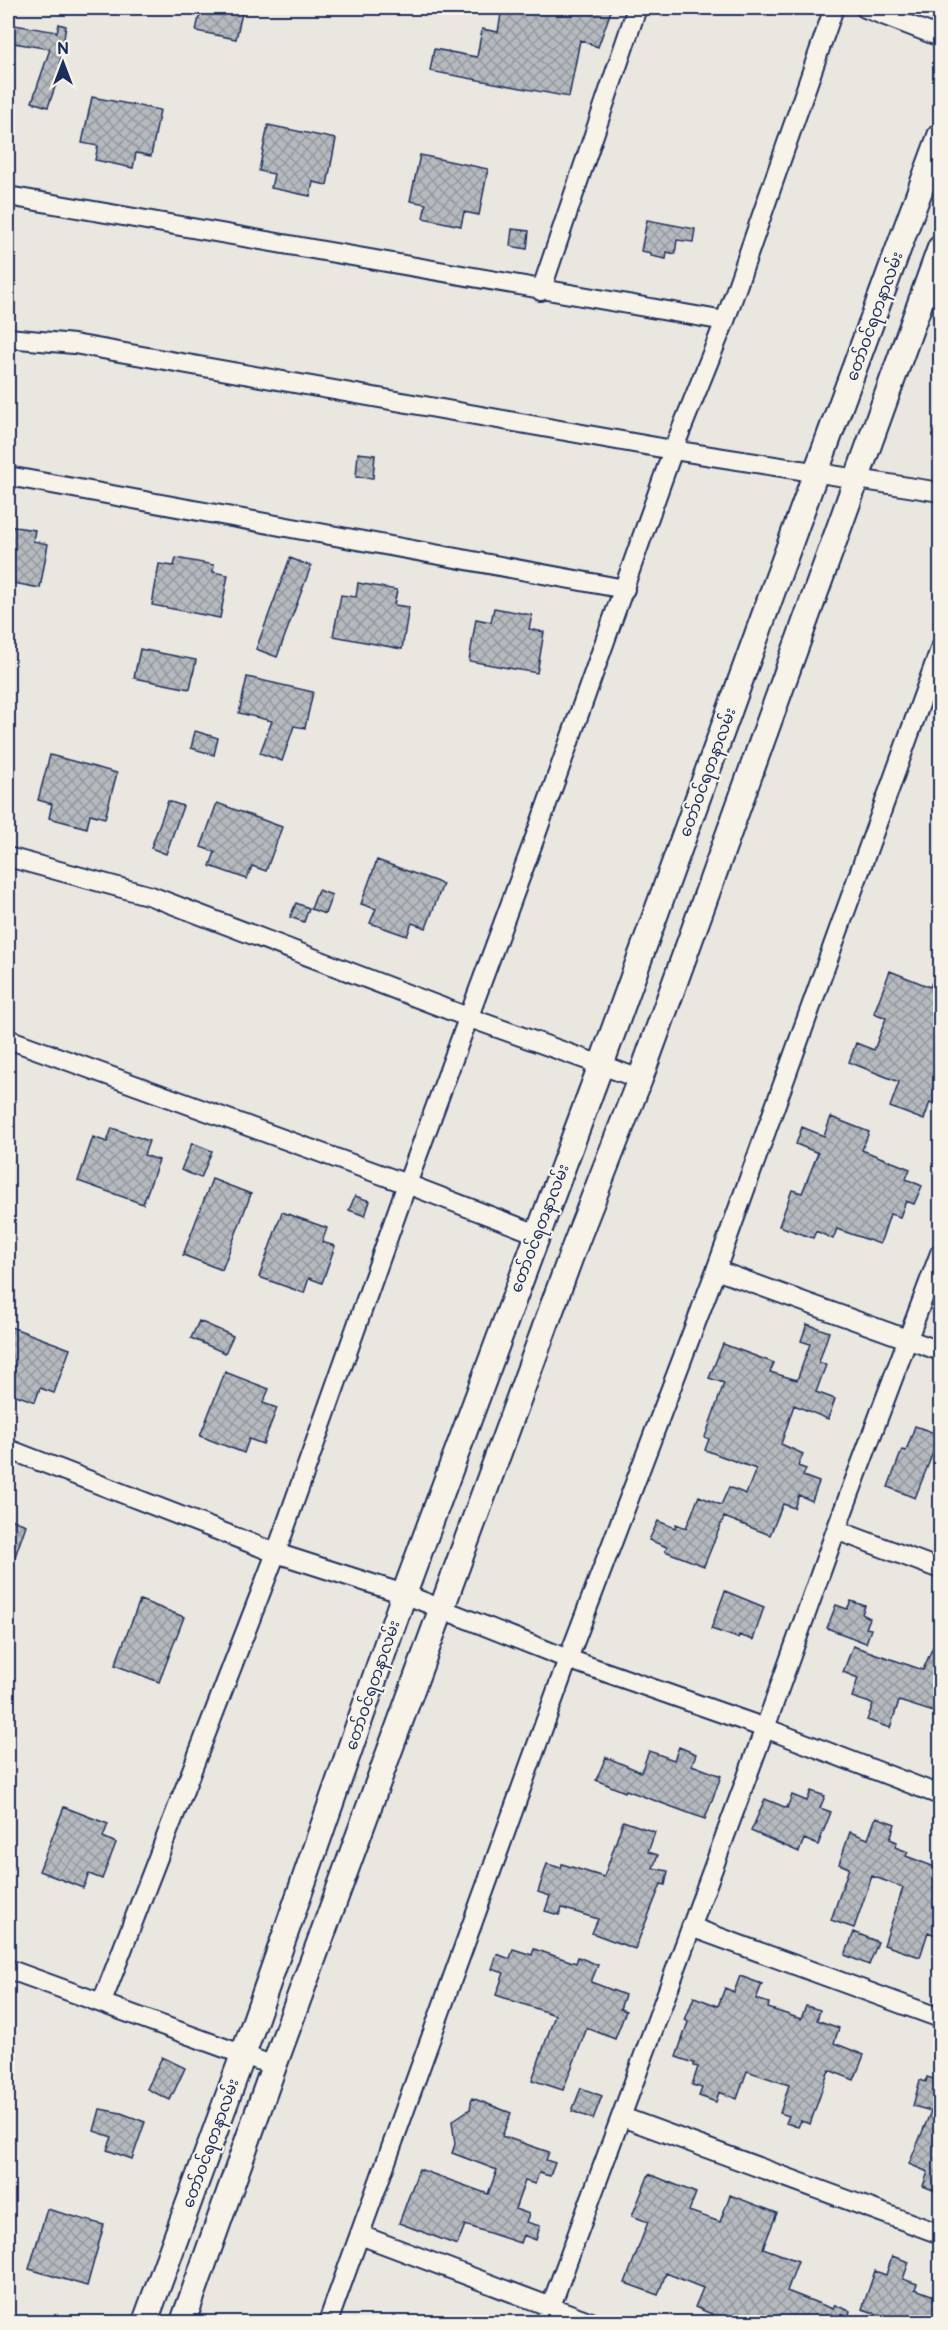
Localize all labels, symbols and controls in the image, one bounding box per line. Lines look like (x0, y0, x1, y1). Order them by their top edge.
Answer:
north arrow (33, 33, 93, 93)
text: N (57, 40, 69, 59)
street label: တော်ဝင်ရတနာလမ်း (840, 248, 910, 385)
street label: တော်ဝင်ရတနာလမ်း (673, 704, 743, 841)
street label: တော်ဝင်ရတနာလမ်း (504, 1161, 576, 1297)
street label: တော်ဝင်ရတနာလမ်း (339, 1617, 407, 1754)
street label: တော်ဝင်ရတနာလမ်း (176, 2075, 246, 2212)

